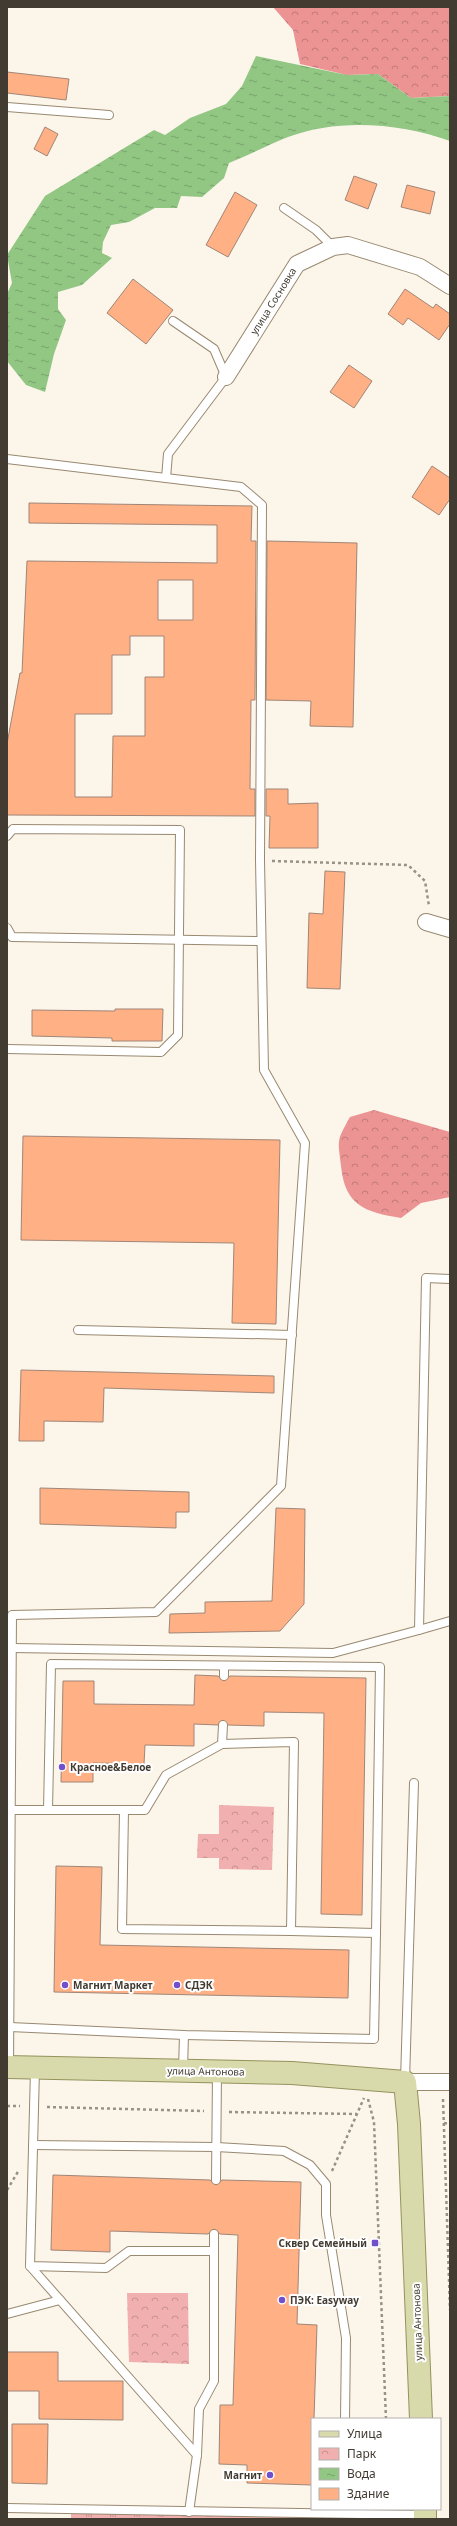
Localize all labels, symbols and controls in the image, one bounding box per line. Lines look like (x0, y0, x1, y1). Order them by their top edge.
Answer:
street label: улица Сосновка (247, 265, 299, 337)
place label: Красное&Белое (70, 1760, 151, 1774)
marker: Красное&Белое (57, 1762, 67, 1772)
place label: Магнит Маркет (73, 1978, 153, 1992)
place label: СДЭК (185, 1978, 213, 1992)
marker: Магнит Маркет (60, 1980, 70, 1990)
marker: СДЭК (172, 1980, 182, 1990)
street label: улица Антонова (167, 2063, 245, 2079)
place label: Сквер Семейный (279, 2236, 367, 2250)
marker: Сквер Семейный (370, 2238, 380, 2248)
street label: улица Антонова (409, 2283, 425, 2361)
place label: ПЭК: Easyway (290, 2293, 359, 2307)
marker: ПЭК: Easyway (277, 2295, 287, 2305)
legend (311, 2418, 441, 2510)
text: Улица (347, 2425, 382, 2442)
text: Парк (347, 2445, 377, 2462)
text: Вода (347, 2465, 376, 2482)
place label: Магнит (224, 2468, 262, 2482)
marker: Магнит (265, 2470, 275, 2480)
text: Здание (347, 2485, 390, 2502)

